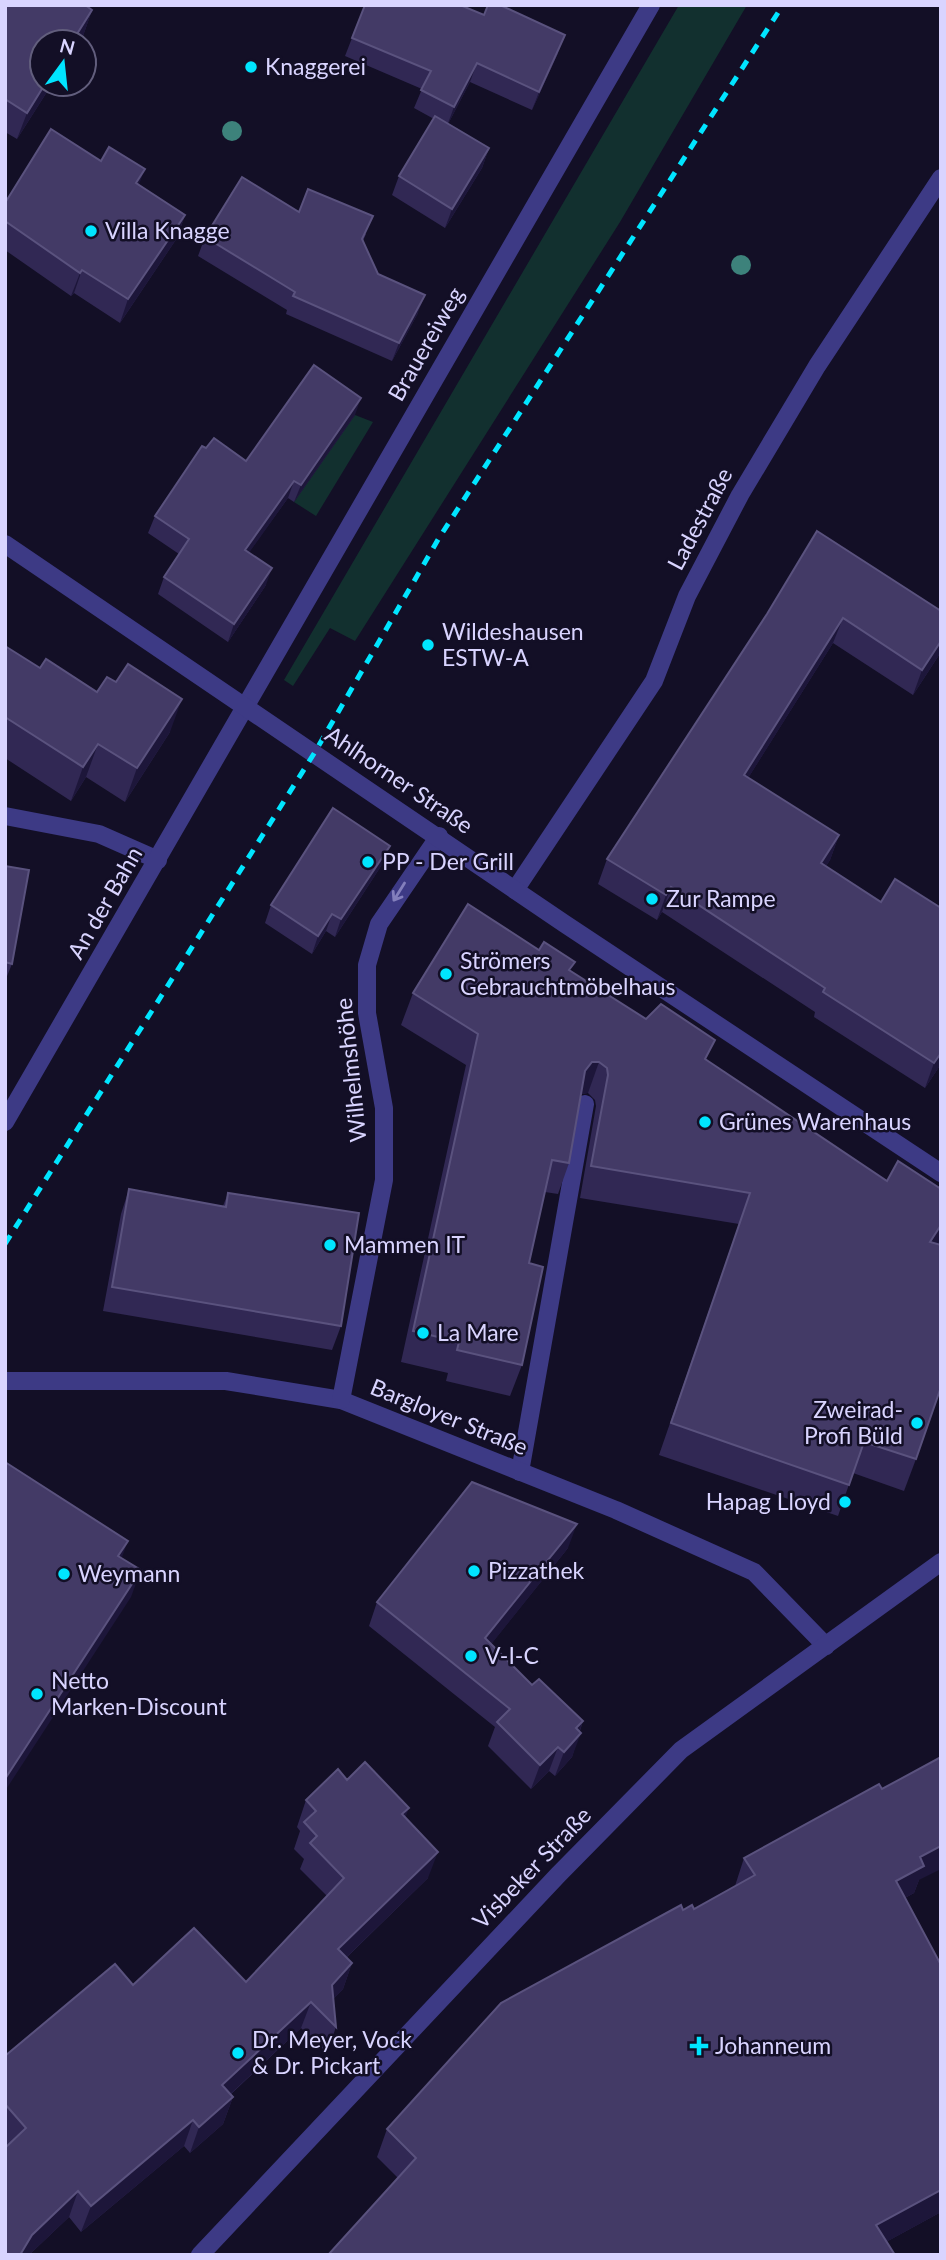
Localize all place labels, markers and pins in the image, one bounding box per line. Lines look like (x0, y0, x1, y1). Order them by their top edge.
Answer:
place label: Knaggerei (265, 52, 366, 80)
marker: Knaggerei (243, 59, 259, 75)
place label: Villa Knagge (105, 216, 230, 244)
marker: Villa Knagge (83, 223, 99, 239)
place label: Wildeshausen ESTW-A (442, 617, 584, 671)
marker: Wildeshausen ESTW-A (420, 637, 436, 653)
place label: PP - Der Grill (382, 847, 514, 875)
marker: PP - Der Grill (360, 854, 376, 870)
place label: Zur Rampe (666, 884, 776, 912)
marker: Zur Rampe (644, 891, 660, 907)
place label: Strömers Gebrauchtmöbelhaus (460, 946, 676, 1000)
marker: Strömers Gebrauchtmöbelhaus (438, 966, 454, 982)
place label: Grünes Warenhaus (719, 1107, 911, 1135)
marker: Grünes Warenhaus (697, 1114, 713, 1130)
place label: Mammen IT (344, 1230, 466, 1258)
marker: Mammen IT (322, 1237, 338, 1253)
place label: La Mare (437, 1318, 519, 1346)
marker: La Mare (415, 1325, 431, 1341)
place label: Zweirad- Profi Büld (804, 1395, 903, 1449)
marker: Zweirad- Profi Büld (909, 1415, 925, 1431)
place label: Hapag Lloyd (706, 1487, 831, 1515)
marker: Hapag Lloyd (837, 1494, 853, 1510)
place label: Pizzathek (488, 1556, 585, 1584)
place label: Weymann (78, 1559, 180, 1587)
marker: Pizzathek (466, 1563, 482, 1579)
marker: Weymann (56, 1566, 72, 1582)
place label: V-I-C (485, 1641, 539, 1669)
marker: V-I-C (463, 1648, 479, 1664)
place label: Netto Marken-Discount (51, 1666, 227, 1720)
marker: Netto Marken-Discount (29, 1686, 45, 1702)
place label: Dr. Meyer, Vock & Dr. Pickart (252, 2025, 412, 2079)
place label: Johanneum (715, 2031, 831, 2059)
marker: Johanneum (689, 2036, 709, 2056)
marker: Dr. Meyer, Vock & Dr. Pickart (230, 2045, 246, 2061)

